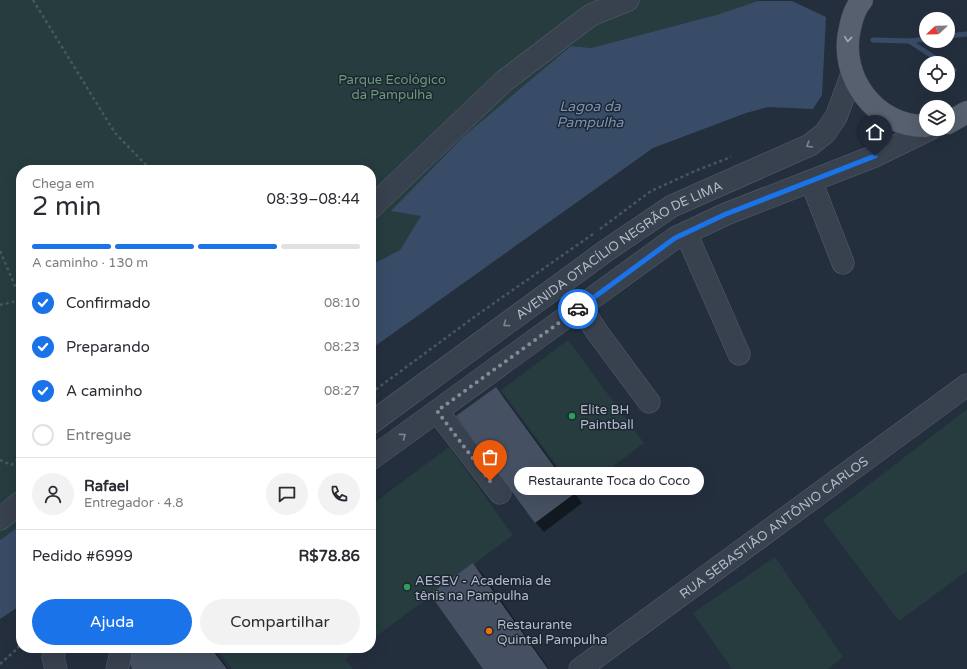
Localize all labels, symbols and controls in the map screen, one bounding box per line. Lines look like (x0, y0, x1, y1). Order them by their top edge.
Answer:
north arrow (919, 12, 955, 48)
map controls (919, 12, 955, 136)
one-way arrow (844, 36, 853, 42)
button: locate (919, 56, 955, 92)
park label: Parque Ecológico da Pampulha (338, 72, 446, 103)
water label: Lagoa da Pampulha (556, 98, 625, 131)
button: layers (919, 100, 955, 136)
pin (858, 115, 892, 156)
icon: home (864, 121, 886, 143)
one-way arrow (806, 140, 813, 147)
text: Chega em (32, 176, 95, 192)
street label: AVENIDA OTACÍLIO NEGRÃO DE LIMA (513, 178, 725, 323)
text: 08:39–08:44 (267, 190, 360, 208)
text: 2 min (32, 191, 101, 222)
text: A caminho · 130 m (32, 255, 148, 271)
courier (558, 289, 598, 329)
icon: check (32, 292, 54, 314)
text: Confirmado (66, 294, 150, 312)
text: 08:10 (324, 295, 360, 311)
icon: car (567, 298, 589, 320)
one-way arrow (504, 319, 511, 326)
icon: check (32, 336, 54, 358)
text: Preparando (66, 338, 150, 356)
text: 08:23 (324, 339, 360, 355)
icon: check (32, 380, 54, 402)
text: A caminho (66, 382, 142, 400)
text: 08:27 (324, 383, 360, 399)
place label: Elite BH Paintball (580, 402, 634, 433)
marker: Elite BH Paintball (567, 411, 577, 421)
text: Entregue (66, 426, 131, 444)
one-way arrow (398, 434, 405, 441)
pin (473, 440, 507, 481)
icon: bag (479, 446, 501, 468)
street label: RUA SEBASTIÃO ANTÔNIO CARLOS (677, 453, 872, 602)
callout: Restaurante Toca do Coco (514, 467, 704, 495)
button: person (32, 473, 74, 515)
button: chat (266, 473, 308, 515)
button: phone (318, 473, 360, 515)
text: Restaurante Toca do Coco (528, 473, 690, 489)
text: Rafael (84, 477, 129, 495)
text: Entregador · 4.8 (84, 495, 183, 511)
text: Pedido #6999 (32, 547, 133, 565)
text: R$78.86 (299, 547, 360, 565)
place label: AESEV - Academia de tênis na Pampulha (415, 573, 551, 604)
marker: AESEV - Academia de tênis na Pampulha (402, 582, 412, 592)
button: Ajuda (32, 599, 192, 645)
button: Compartilhar (200, 599, 360, 645)
place label: Restaurante Quintal Pampulha (497, 617, 607, 648)
marker: Restaurante Quintal Pampulha (484, 626, 494, 636)

